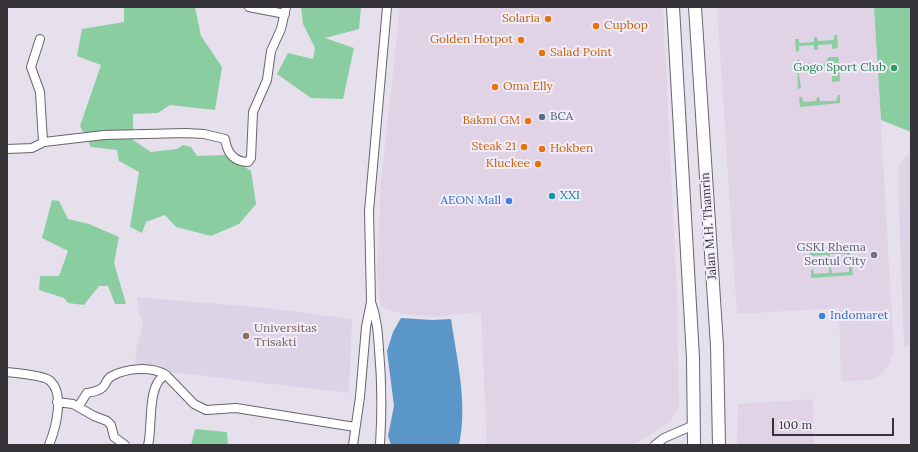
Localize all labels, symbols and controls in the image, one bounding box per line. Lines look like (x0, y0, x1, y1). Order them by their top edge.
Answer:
place label: Solaria (502, 12, 540, 26)
marker: Solaria (543, 14, 553, 24)
place label: Cupbop (604, 19, 648, 33)
marker: Cupbop (591, 21, 601, 31)
place label: Golden Hotpot (430, 33, 513, 47)
marker: Golden Hotpot (516, 35, 526, 45)
place label: Salad Point (550, 46, 612, 60)
marker: Salad Point (537, 48, 547, 58)
place label: Gogo Sport Club (793, 61, 886, 75)
marker: Gogo Sport Club (889, 63, 899, 73)
place label: Oma Elly (503, 80, 553, 94)
marker: Oma Elly (490, 82, 500, 92)
place label: BCA (550, 110, 573, 124)
marker: BCA (537, 112, 547, 122)
place label: Bakmi GM (462, 114, 520, 128)
marker: Bakmi GM (523, 116, 533, 126)
place label: Steak 21 (472, 140, 516, 154)
marker: Steak 21 (519, 142, 529, 152)
place label: Hokben (550, 142, 593, 156)
marker: Hokben (537, 144, 547, 154)
place label: Kluckee (486, 157, 530, 171)
marker: Kluckee (533, 159, 543, 169)
street label: Jalan M.H. Thamrin (698, 172, 720, 280)
place label: XXI (560, 189, 580, 203)
marker: XXI (547, 191, 557, 201)
place label: AEON Mall (441, 194, 501, 208)
marker: AEON Mall (504, 196, 514, 206)
place label: GSKI Rhema Sentul City (797, 241, 866, 269)
marker: GSKI Rhema Sentul City (869, 250, 879, 260)
place label: Indomaret (830, 309, 888, 323)
marker: Indomaret (817, 311, 827, 321)
place label: Universitas Trisakti (254, 322, 317, 350)
marker: Universitas Trisakti (241, 331, 251, 341)
scale bar (774, 410, 896, 436)
text: 100 m (779, 417, 812, 432)

